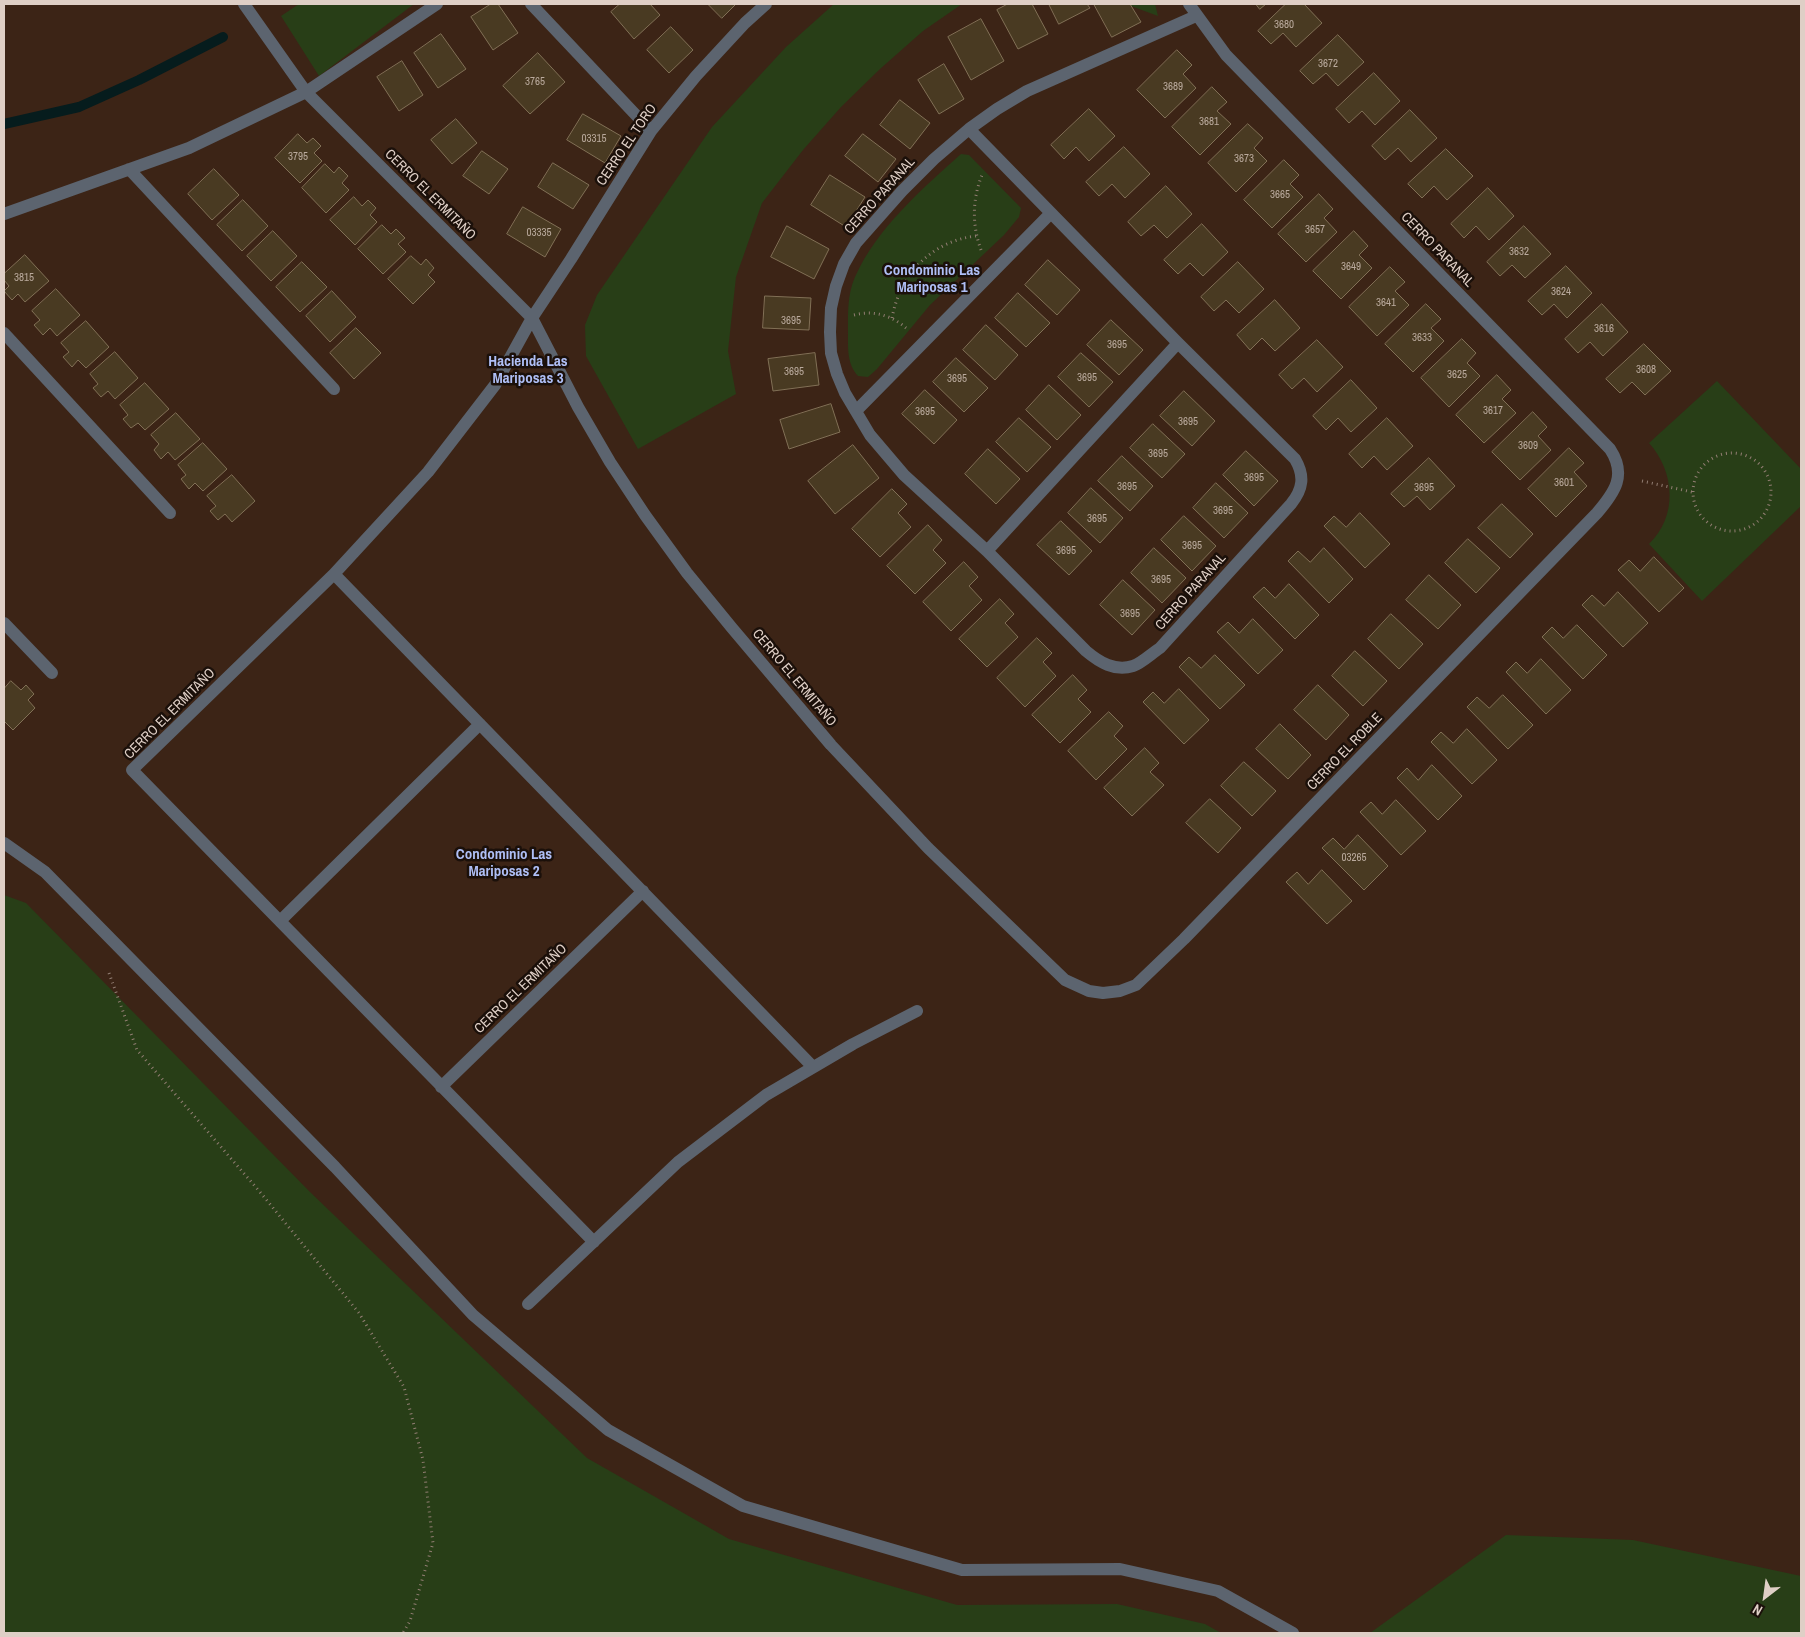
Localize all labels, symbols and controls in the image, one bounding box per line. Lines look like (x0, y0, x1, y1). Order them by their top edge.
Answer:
house number: 3680 (1274, 18, 1294, 32)
house number: 3672 (1318, 57, 1338, 71)
house number: 3765 (525, 75, 545, 89)
house number: 3689 (1163, 80, 1183, 94)
street label: CERRO EL TORO (594, 101, 660, 189)
house number: 3681 (1199, 115, 1219, 129)
house number: 03315 (581, 132, 607, 146)
street label: CERRO EL ERMITAÑO (381, 146, 479, 244)
house number: 3795 (288, 150, 308, 164)
house number: 3673 (1234, 152, 1254, 166)
street label: CERRO PARANAL (841, 154, 919, 238)
house number: 3665 (1270, 188, 1290, 202)
street label: CERRO PARANAL (1397, 209, 1477, 291)
house number: 3657 (1305, 223, 1325, 237)
house number: 03335 (526, 226, 552, 240)
house number: 3632 (1509, 245, 1529, 259)
house number: 3649 (1341, 260, 1361, 274)
district label: Condominio Las Mariposas 1 (884, 262, 980, 297)
house number: 3815 (14, 271, 34, 285)
house number: 3624 (1551, 285, 1571, 299)
house number: 3641 (1376, 296, 1396, 310)
house number: 3695 (781, 314, 801, 328)
house number: 3616 (1594, 322, 1614, 336)
house number: 3633 (1412, 331, 1432, 345)
house number: 3695 (1107, 338, 1127, 352)
district label: Hacienda Las Mariposas 3 (488, 353, 568, 388)
house number: 3608 (1636, 363, 1656, 377)
house number: 3695 (784, 365, 804, 379)
house number: 3625 (1447, 368, 1467, 382)
house number: 3695 (1077, 371, 1097, 385)
house number: 3695 (947, 372, 967, 386)
house number: 3617 (1483, 404, 1503, 418)
house number: 3695 (915, 405, 935, 419)
house number: 3695 (1178, 415, 1198, 429)
house number: 3609 (1518, 439, 1538, 453)
house number: 3695 (1148, 447, 1168, 461)
house number: 3695 (1244, 471, 1264, 485)
house number: 3601 (1554, 476, 1574, 490)
house number: 3695 (1117, 480, 1137, 494)
house number: 3695 (1414, 481, 1434, 495)
house number: 3695 (1213, 504, 1233, 518)
house number: 3695 (1087, 512, 1107, 526)
house number: 3695 (1182, 539, 1202, 553)
house number: 3695 (1056, 544, 1076, 558)
street label: CERRO PARANAL (1152, 550, 1230, 634)
house number: 3695 (1151, 573, 1171, 587)
house number: 3695 (1120, 607, 1140, 621)
street label: CERRO EL ERMITAÑO (748, 626, 840, 730)
street label: CERRO EL ERMITAÑO (121, 665, 219, 763)
street label: CERRO EL ROBLE (1304, 710, 1386, 794)
district label: Condominio Las Mariposas 2 (456, 846, 552, 881)
house number: 03265 (1341, 851, 1367, 865)
street label: CERRO EL ERMITAÑO (471, 941, 571, 1037)
north arrow (1740, 1572, 1790, 1622)
text: N (1749, 1600, 1766, 1620)

